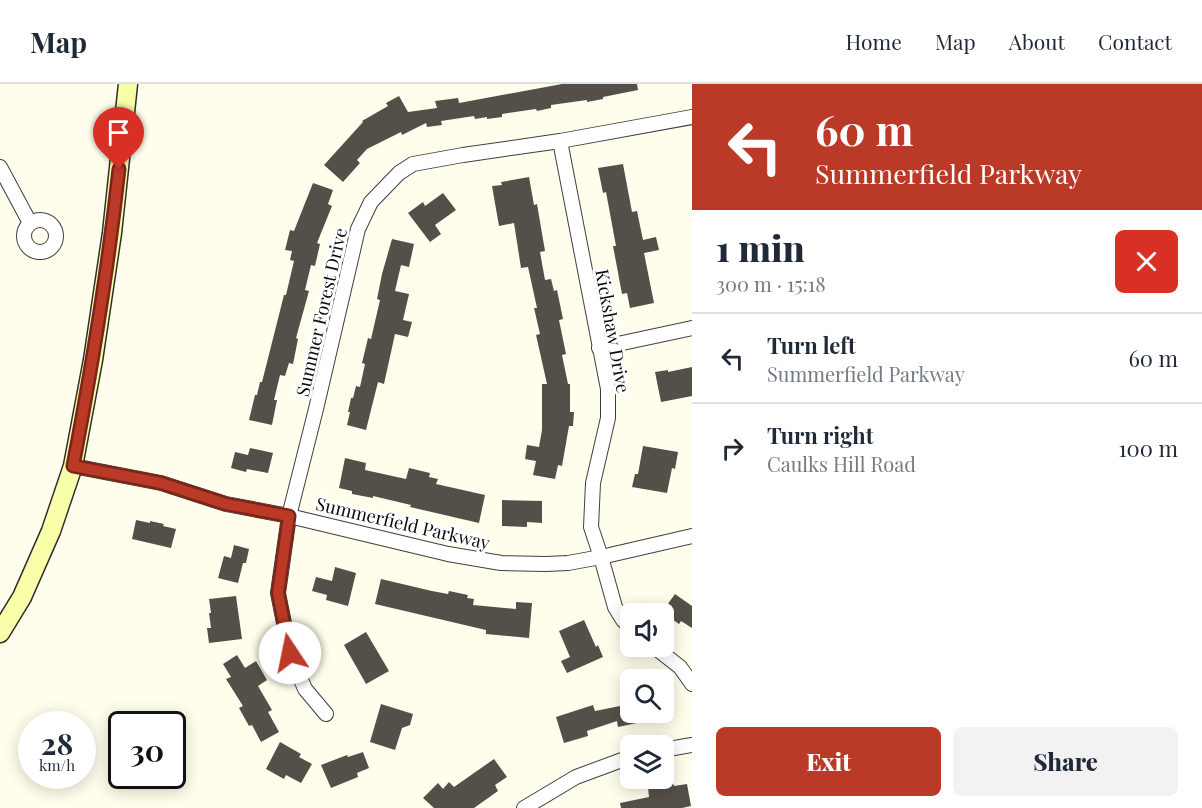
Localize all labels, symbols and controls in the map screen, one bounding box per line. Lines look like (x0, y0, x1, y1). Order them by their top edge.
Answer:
text: Map (30, 23, 87, 60)
text: Home (846, 27, 902, 55)
text: Map (935, 27, 976, 55)
text: About (1009, 27, 1065, 55)
text: Contact (1098, 27, 1172, 55)
text: 60 m (815, 101, 913, 157)
pin (93, 107, 144, 169)
icon: left (716, 108, 794, 186)
icon: arrive (102, 116, 135, 149)
text: Summerfield Parkway (815, 155, 1082, 191)
text: 1 min (716, 223, 805, 271)
street label: Summer Forest Drive (290, 225, 352, 399)
button: close (1115, 230, 1178, 293)
street label: Kickshaw Drive (590, 267, 636, 395)
text: 300 m · 15:18 (716, 270, 826, 297)
text: Turn left (767, 330, 856, 360)
icon: left (716, 342, 749, 375)
text: 60 m (1128, 343, 1178, 373)
text: Summerfield Parkway (767, 360, 965, 387)
text: Turn right (767, 420, 873, 450)
icon: right (716, 432, 749, 465)
text: 100 m (1118, 433, 1178, 463)
text: Caulks Hill Road (767, 450, 916, 477)
street label: Summerfield Parkway (314, 491, 492, 555)
map controls (620, 603, 674, 789)
button: sound (620, 603, 674, 657)
position arrow (258, 621, 322, 685)
button: search (620, 669, 674, 723)
speed limit sign: 30 (108, 711, 186, 789)
text: 28 (41, 723, 73, 763)
button: Exit (716, 727, 941, 796)
button: Share (953, 727, 1178, 796)
button: layers (620, 735, 674, 789)
text: km/h (39, 755, 75, 775)

